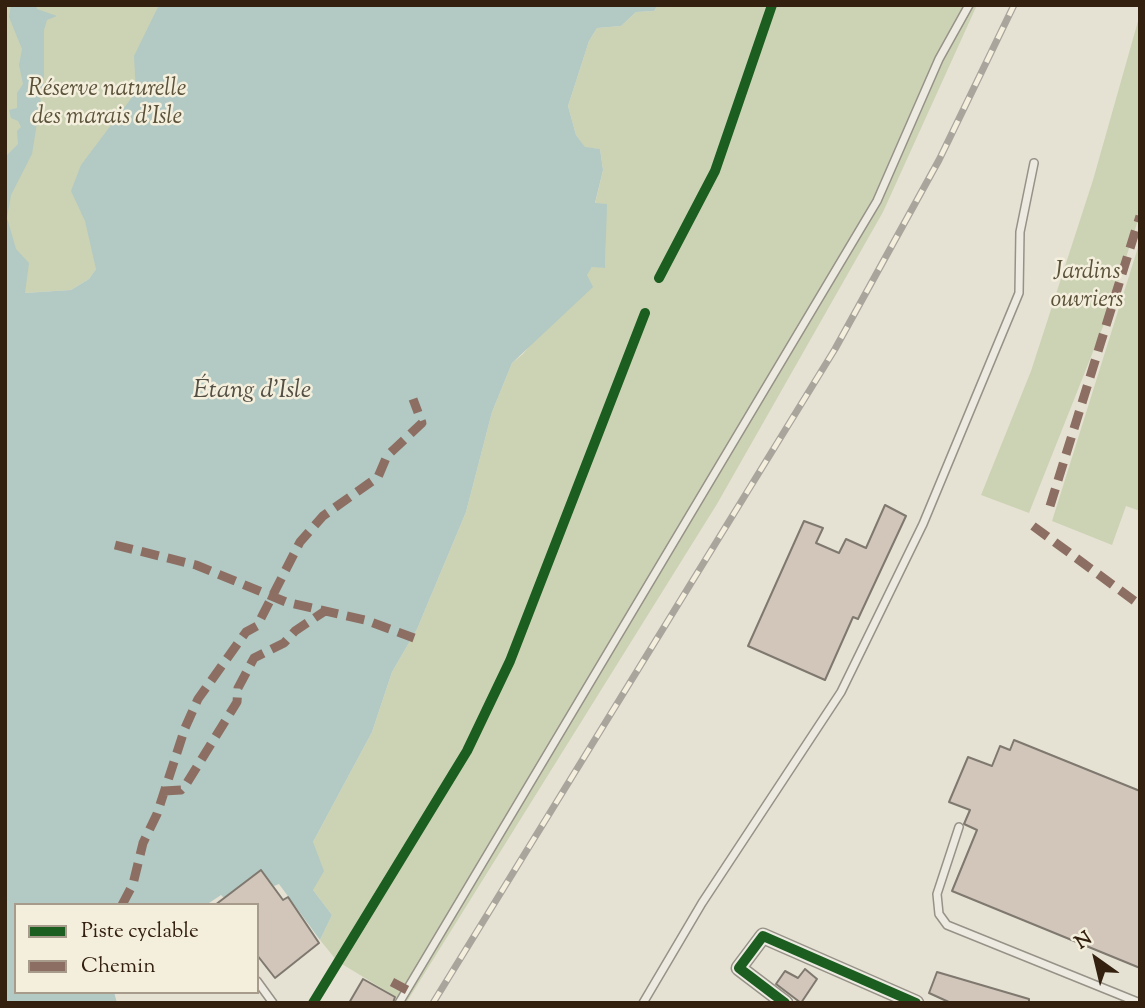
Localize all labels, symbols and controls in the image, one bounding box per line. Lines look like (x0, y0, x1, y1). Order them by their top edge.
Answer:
park label: Réserve naturelle des marais d'Isle (28, 77, 186, 133)
park label: Jardins ouvriers (1050, 260, 1124, 316)
water label: Étang d'Isle (193, 377, 311, 409)
legend (14, 903, 259, 994)
text: Piste cyclable (81, 917, 199, 947)
north arrow (1061, 924, 1131, 994)
text: N (1070, 926, 1098, 957)
text: Chemin (81, 952, 156, 982)

